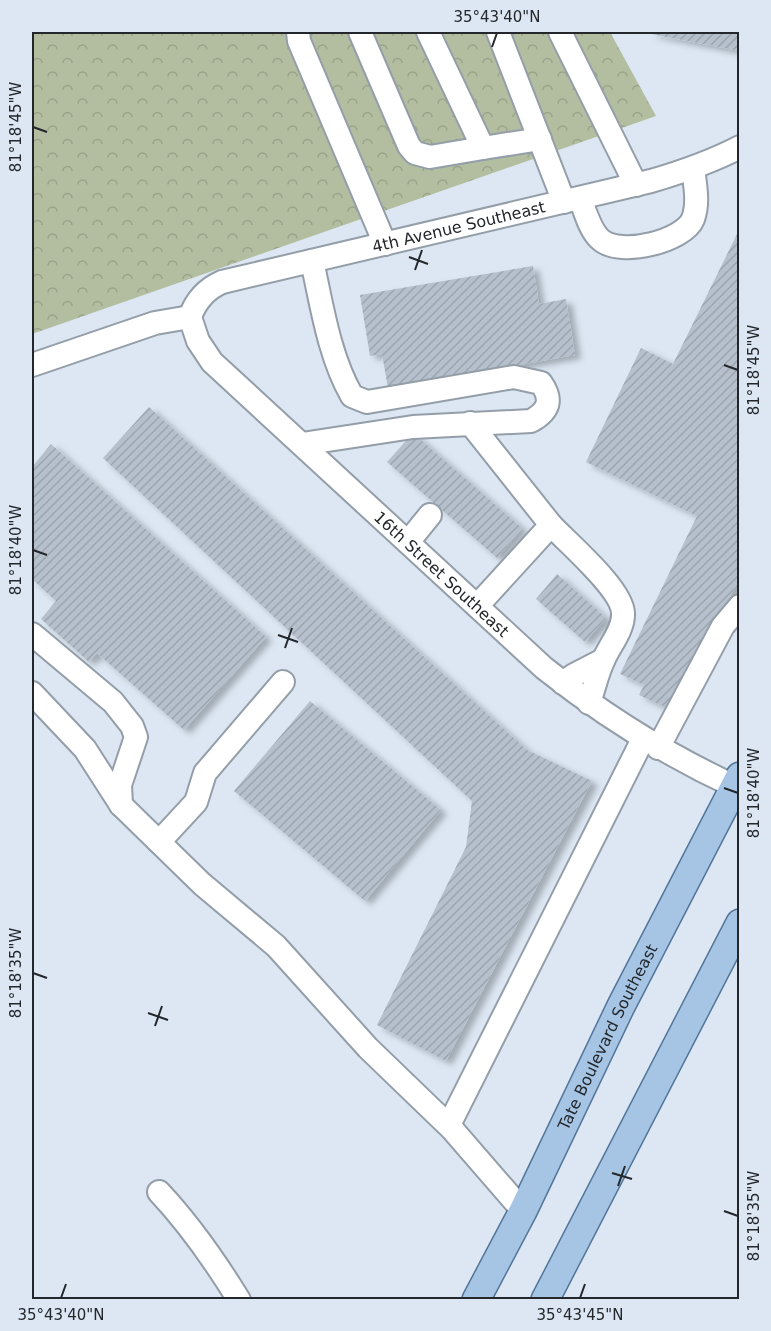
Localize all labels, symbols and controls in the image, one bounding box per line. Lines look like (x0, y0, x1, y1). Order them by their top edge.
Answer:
text: 35°43'40"N (453, 8, 541, 26)
text: 81°18'45"W (7, 82, 25, 172)
street label: 4th Avenue Southeast (370, 197, 547, 256)
text: 81°18'45"W (745, 325, 763, 415)
text: 81°18'40"W (7, 505, 25, 595)
street label: 16th Street Southeast (370, 507, 513, 641)
text: 81°18'40"W (745, 748, 763, 838)
text: 81°18'35"W (7, 928, 25, 1018)
street label: Tate Boulevard Southeast (553, 941, 661, 1134)
text: 81°18'35"W (745, 1171, 763, 1261)
text: 35°43'40"N (17, 1306, 105, 1324)
text: 35°43'45"N (536, 1306, 624, 1324)

